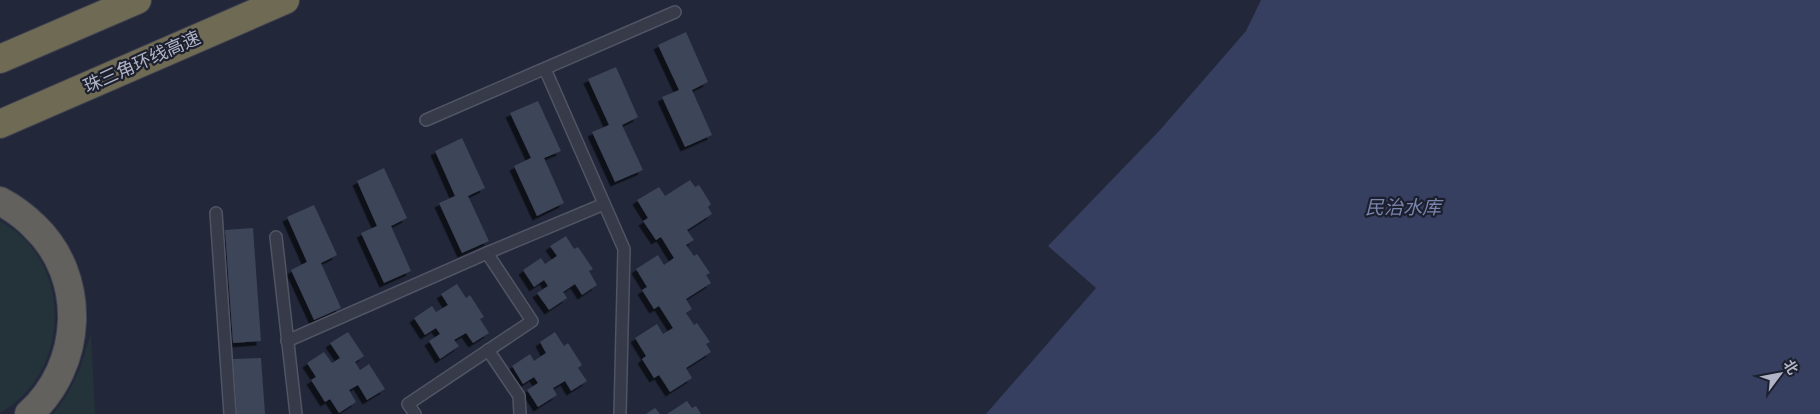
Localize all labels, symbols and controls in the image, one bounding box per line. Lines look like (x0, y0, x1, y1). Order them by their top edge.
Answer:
street label: 珠三角环线高速 (80, 25, 204, 98)
water label: 民治水库 (1365, 195, 1444, 219)
north arrow (1755, 349, 1805, 399)
text: 北 (1780, 356, 1802, 378)

